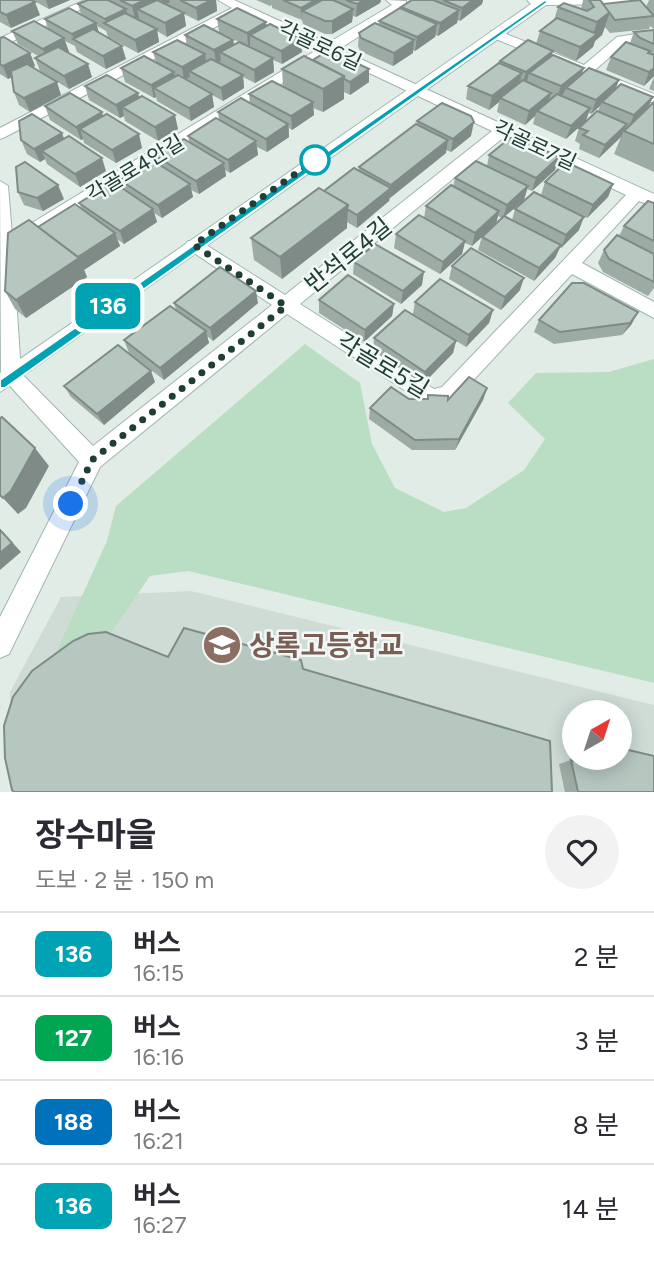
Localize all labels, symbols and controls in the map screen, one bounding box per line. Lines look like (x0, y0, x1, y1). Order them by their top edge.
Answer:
street label: 각골로6길 (274, 15, 366, 75)
street label: 각골로7길 (490, 115, 580, 175)
street label: 각골로4안길 (82, 129, 188, 207)
unlabelled marker (300, 145, 330, 175)
street label: 반석로4길 (299, 211, 397, 299)
line badge: 136 (68, 283, 148, 329)
text: 136 (89, 291, 127, 320)
street label: 각골로5길 (332, 326, 434, 404)
your location (53, 486, 88, 521)
school or university icon: 상록고등학교 (201, 624, 243, 666)
place label: 상록고등학교 (249, 628, 404, 662)
north arrow (562, 700, 632, 770)
map controls (562, 700, 632, 770)
text: 장수마을 (35, 815, 156, 854)
button: heart (545, 815, 619, 889)
text: 도보 · 2 분 · 150 m (35, 866, 214, 894)
text: 버스 (133, 927, 181, 959)
text: 136 (55, 939, 92, 968)
text: 2 분 (574, 941, 619, 973)
text: 16:15 (133, 959, 184, 987)
text: 버스 (133, 1011, 181, 1043)
text: 127 (55, 1023, 92, 1052)
text: 3 분 (575, 1025, 619, 1057)
text: 16:16 (133, 1043, 184, 1071)
text: 버스 (133, 1095, 181, 1127)
text: 188 (54, 1107, 93, 1136)
text: 8 분 (573, 1109, 619, 1141)
text: 16:21 (133, 1127, 184, 1155)
text: 버스 (133, 1179, 181, 1211)
text: 136 (55, 1191, 92, 1220)
text: 14 분 (562, 1193, 619, 1225)
text: 16:27 (133, 1211, 187, 1239)

